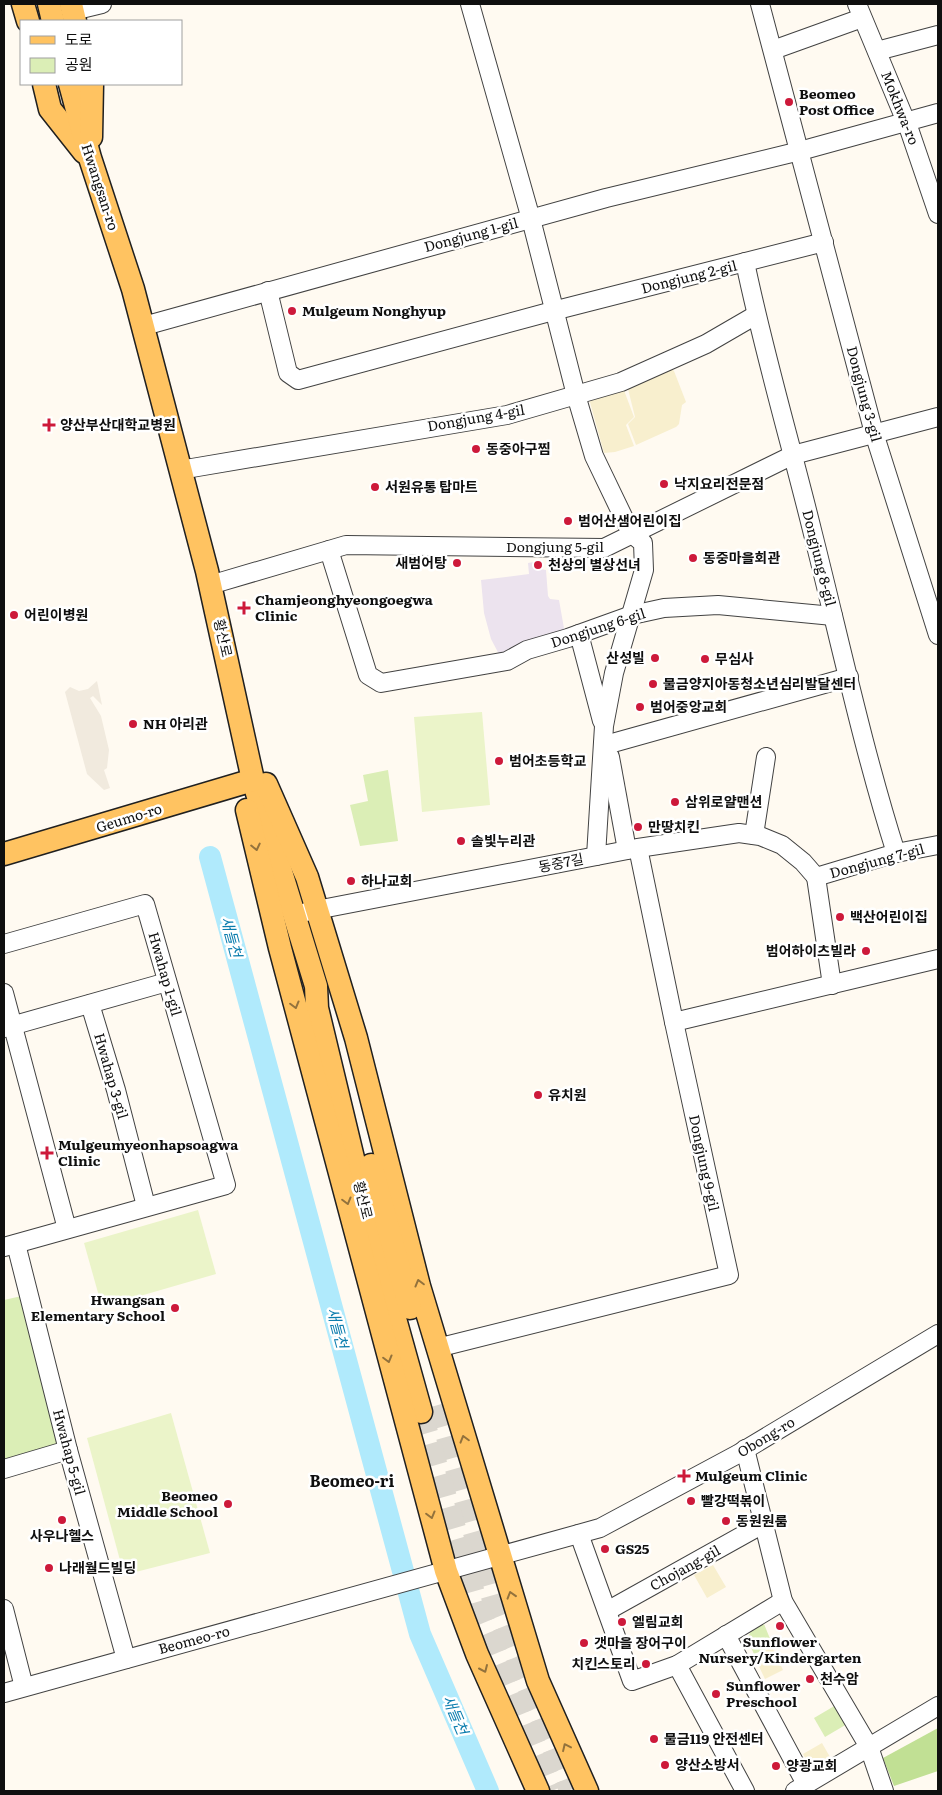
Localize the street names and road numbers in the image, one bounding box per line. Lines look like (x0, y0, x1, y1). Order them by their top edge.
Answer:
street label: Mokhwa-ro (877, 68, 925, 148)
street label: Hwangsan-ro (77, 141, 124, 233)
street label: Dongjung 1-gil (421, 212, 520, 256)
street label: Dongjung 2-gil (639, 254, 739, 298)
street label: Dongjung 3-gil (843, 344, 887, 444)
street label: Dongjung 4-gil (426, 399, 526, 435)
street label: Dongjung 8-gil (798, 507, 842, 608)
street label: Dongjung 5-gil (506, 536, 604, 556)
street label: Dongjung 6-gil (548, 602, 648, 652)
street label: 황산로 (210, 617, 238, 659)
street label: Geumo-ro (93, 798, 164, 837)
street label: Dongjung 7-gil (827, 838, 927, 882)
street label: 동중7길 (536, 848, 585, 876)
street label: Hwahap 1-gil (144, 929, 188, 1019)
street label: Hwahap 3-gil (90, 1030, 134, 1121)
street label: Dongjung 9-gil (685, 1113, 725, 1213)
street label: 황산로 (350, 1179, 378, 1221)
street label: Hwahap 5-gil (49, 1407, 91, 1497)
street label: Obong-ro (733, 1411, 798, 1461)
street label: Chojang-gil (646, 1539, 724, 1595)
street label: Beomeo-ro (156, 1620, 232, 1658)

